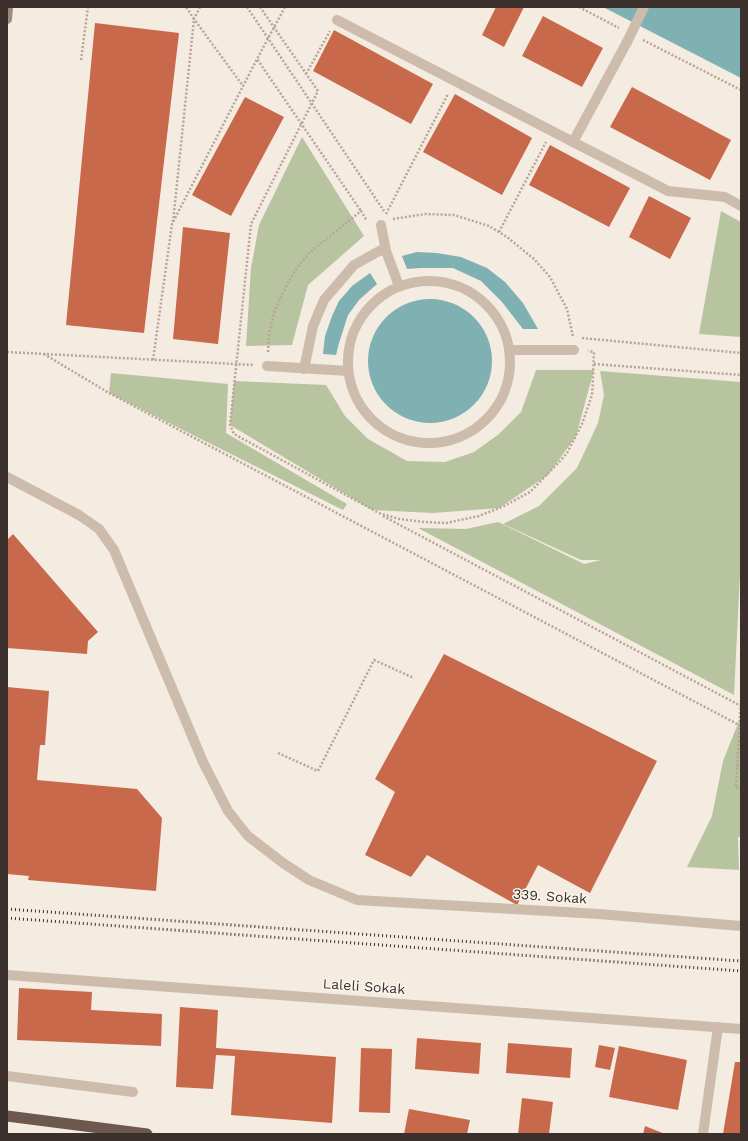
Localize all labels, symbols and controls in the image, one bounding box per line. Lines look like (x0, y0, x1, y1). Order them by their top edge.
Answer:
street label: 339. Sokak (512, 886, 588, 908)
street label: Laleli Sokak (322, 976, 406, 998)

